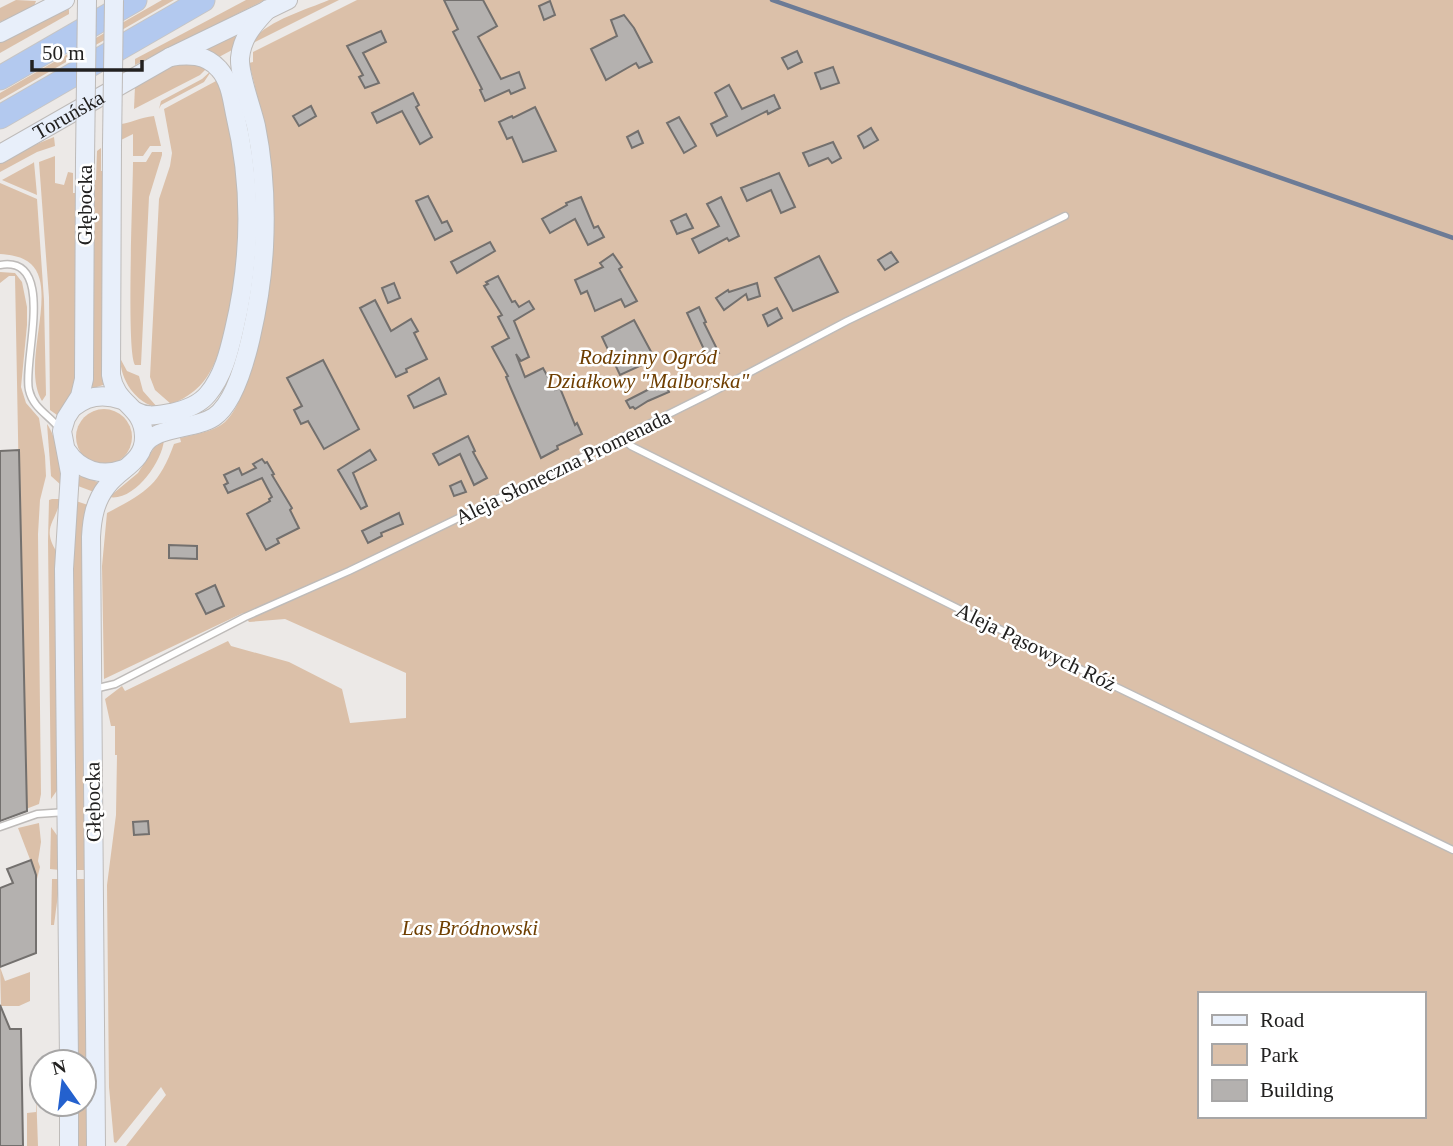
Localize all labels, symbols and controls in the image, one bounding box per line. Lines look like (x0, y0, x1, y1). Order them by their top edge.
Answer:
scale bar (32, 28, 142, 72)
text: 50 m (42, 41, 85, 65)
street label: Toruńska (29, 85, 109, 145)
street label: Głębocka (73, 164, 97, 245)
park label: Rodzinny Ogród Działkowy "Malborska" (546, 345, 749, 393)
street label: Aleja Słoneczna Promenada (451, 404, 675, 530)
street label: Aleja Pąsowych Róż (952, 598, 1120, 696)
street label: Głębocka (80, 761, 106, 842)
park label: Las Bródnowski (401, 916, 538, 940)
legend (1198, 992, 1425, 1118)
text: Road (1260, 1008, 1305, 1032)
text: Park (1260, 1043, 1299, 1067)
north arrow (28, 1048, 98, 1118)
text: N (50, 1055, 68, 1079)
text: Building (1260, 1078, 1334, 1102)

